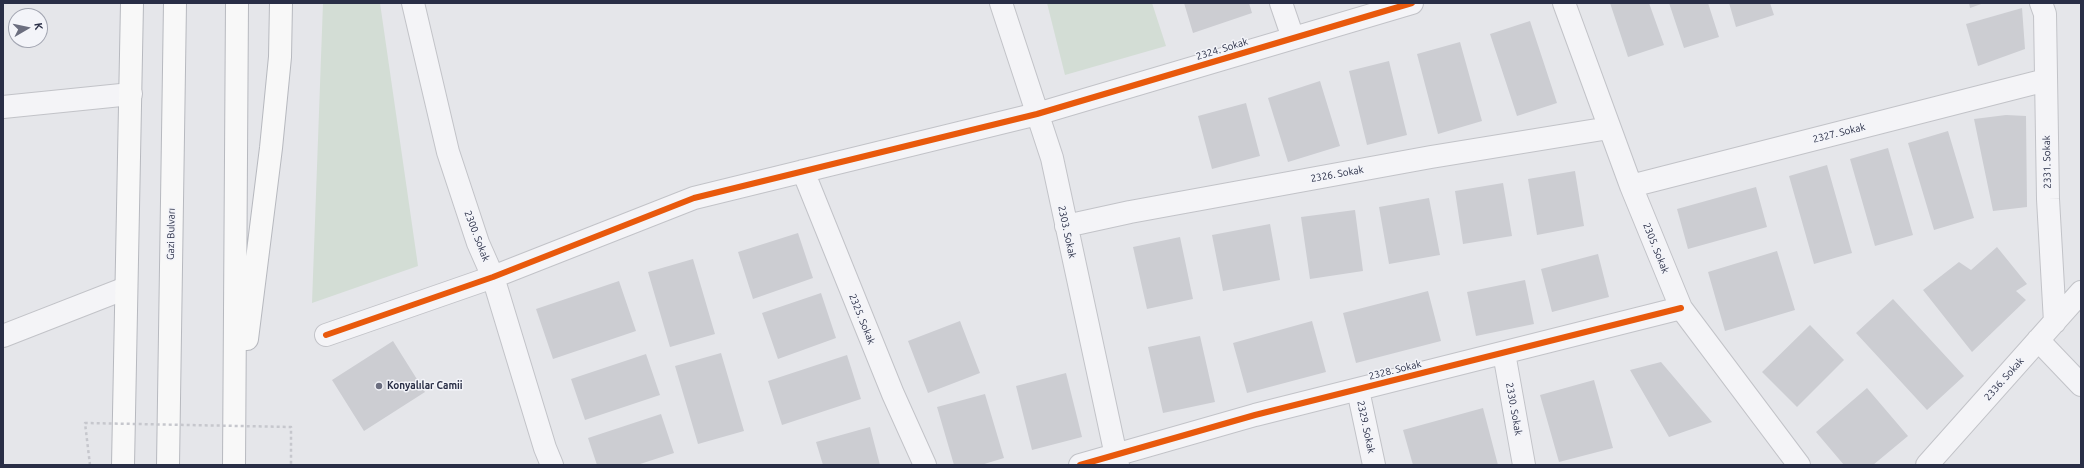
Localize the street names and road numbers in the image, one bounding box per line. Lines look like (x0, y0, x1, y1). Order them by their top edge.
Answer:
street label: 2324. Sokak (1195, 35, 1249, 63)
street label: 2327. Sokak (1812, 121, 1866, 145)
street label: 2331. Sokak (2041, 135, 2053, 189)
street label: 2326. Sokak (1310, 163, 1364, 185)
street label: 2303. Sokak (1056, 205, 1078, 259)
street label: Gazi Bulvarı (165, 208, 177, 260)
street label: 2300. Sokak (462, 209, 492, 263)
street label: 2305. Sokak (1640, 221, 1672, 275)
street label: 2325. Sokak (846, 292, 878, 346)
street label: 2336. Sokak (1982, 355, 2026, 403)
street label: 2328. Sokak (1368, 358, 1422, 382)
street label: 2330. Sokak (1503, 382, 1525, 436)
street label: 2329. Sokak (1355, 400, 1377, 454)

